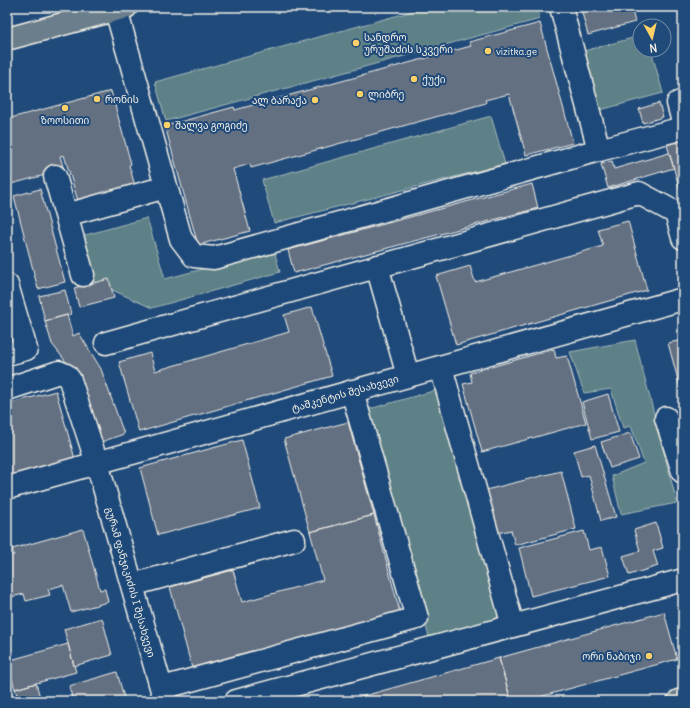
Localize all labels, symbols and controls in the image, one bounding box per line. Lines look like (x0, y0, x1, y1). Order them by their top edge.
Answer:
north arrow (632, 18, 672, 58)
place label: სანდრო ურუშაძის სკვერი (364, 31, 453, 56)
marker: სანდრო ურუშაძის სკვერი (351, 38, 361, 48)
text: N (649, 40, 658, 55)
place label: vizitka.ge (496, 45, 537, 58)
marker: vizitka.ge (483, 46, 493, 56)
place label: ქუქი (422, 73, 446, 86)
marker: ქუქი (409, 74, 419, 84)
place label: ლიბრე (368, 88, 405, 101)
marker: ლიბრე (355, 89, 365, 99)
place label: რონის (105, 93, 139, 106)
marker: რონის (92, 94, 102, 104)
place label: ალ ბარაქა (252, 94, 307, 107)
marker: ალ ბარაქა (310, 95, 320, 105)
marker: ზოოსითი (60, 103, 70, 113)
place label: ზოოსითი (41, 114, 90, 127)
place label: შალვა გოგიძე (175, 119, 248, 132)
marker: შალვა გოგიძე (162, 120, 172, 130)
street label: ტაშკენტის შესახვევი (290, 372, 400, 415)
street label: გურამ ფანჯიკიძის I შესახვევი (103, 505, 158, 659)
place label: ორი ნაბიჯი (582, 650, 641, 663)
marker: ორი ნაბიჯი (644, 651, 654, 661)

